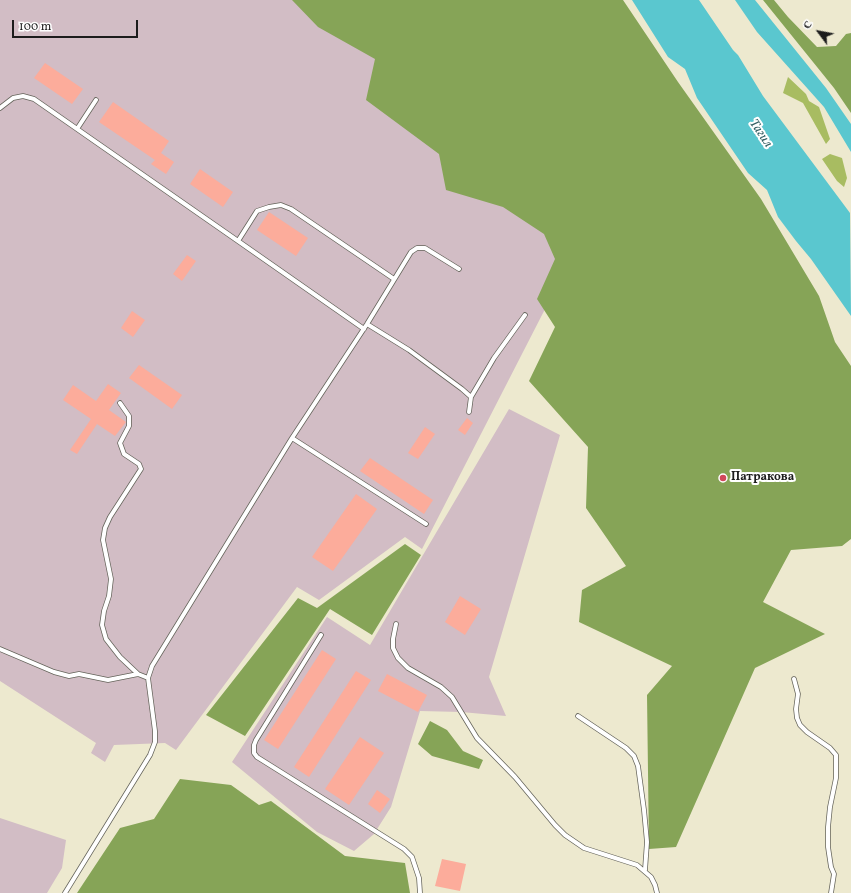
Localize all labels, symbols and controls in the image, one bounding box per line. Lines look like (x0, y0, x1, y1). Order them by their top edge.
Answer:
scale bar (14, 12, 140, 38)
north arrow (799, 12, 839, 52)
text: С (800, 18, 817, 32)
text: 100 m (19, 19, 51, 35)
water label: Тагил (745, 117, 775, 151)
place label: Патракова (731, 471, 794, 485)
marker: Патракова (718, 473, 728, 483)

